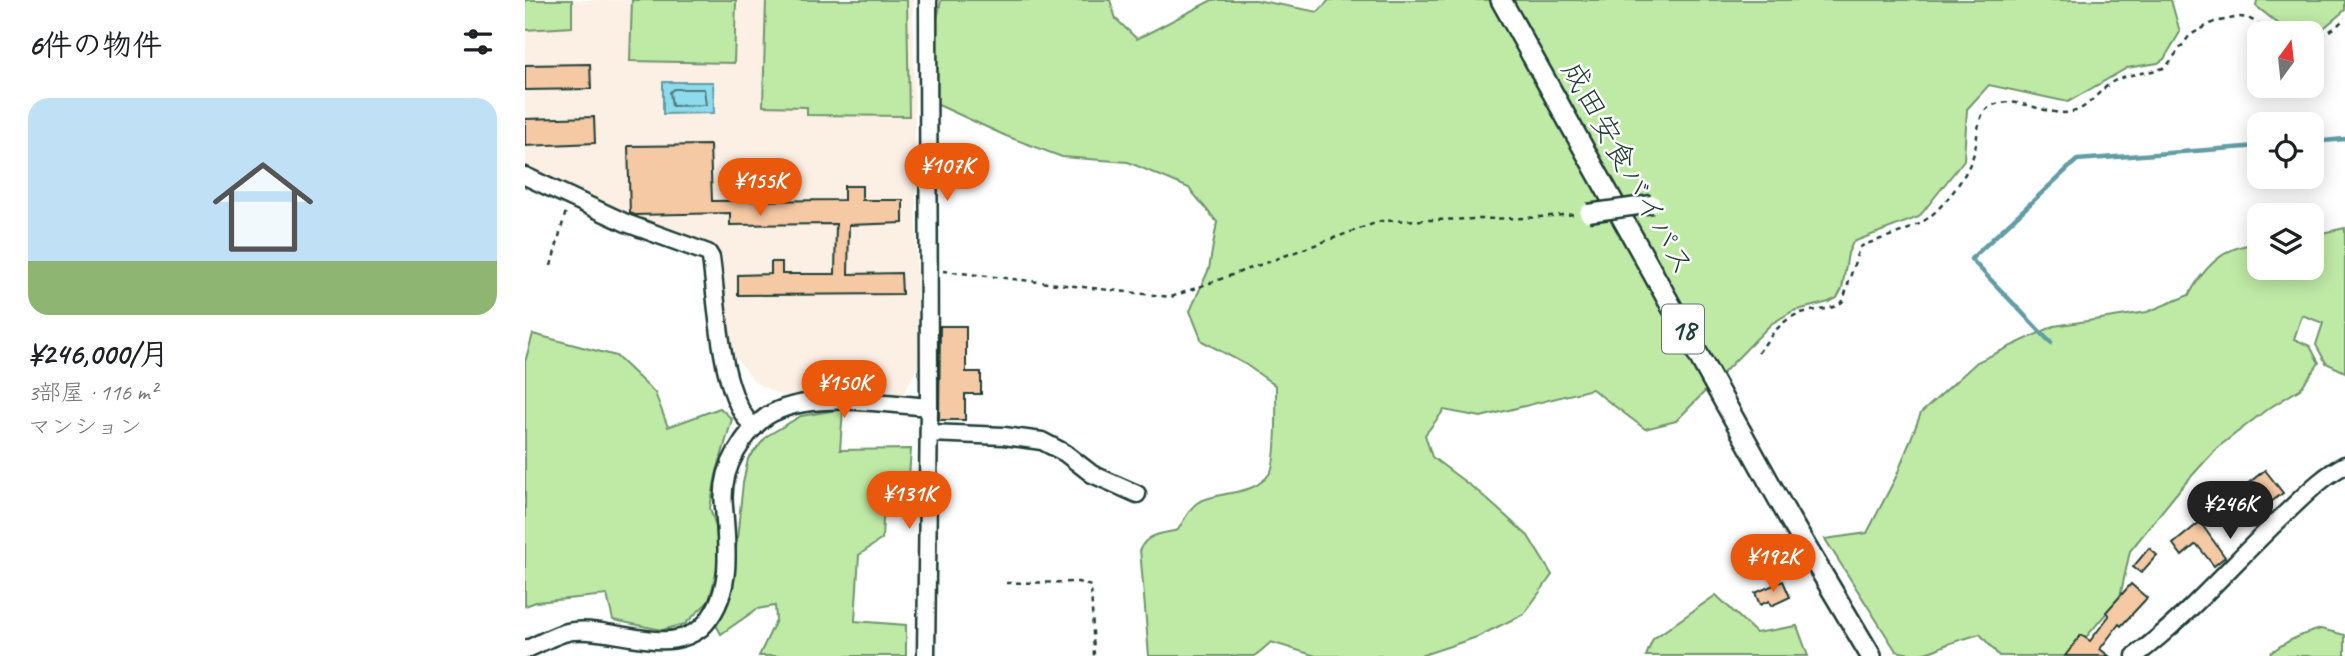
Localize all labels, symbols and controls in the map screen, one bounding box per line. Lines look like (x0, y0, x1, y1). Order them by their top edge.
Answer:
north arrow (2247, 21, 2324, 98)
map controls (2247, 21, 2324, 280)
icon: filters (459, 23, 497, 61)
text: 6件の物件 (28, 26, 162, 64)
street label: 成田安食バイパス (1553, 54, 1703, 282)
button: locate (2247, 112, 2324, 189)
icon: home (200, 144, 326, 270)
pin: ¥107K (898, 144, 996, 203)
text: ¥107K (921, 151, 974, 180)
pin: ¥155K (711, 158, 809, 218)
text: ¥155K (734, 166, 786, 195)
button: layers (2247, 203, 2324, 280)
road number: 18 (1662, 304, 1704, 354)
text: ¥246,000/月 (28, 335, 169, 373)
pin: ¥150K (795, 360, 893, 420)
text: ¥150K (818, 368, 870, 397)
text: 3部屋 · 116 m² (28, 378, 157, 407)
text: マンション (28, 412, 142, 441)
pin: ¥131K (860, 472, 958, 531)
text: ¥131K (882, 479, 936, 508)
pin: ¥246K (2181, 482, 2279, 541)
text: ¥246K (2203, 489, 2257, 518)
pin: ¥192K (1724, 534, 1822, 594)
text: ¥192K (1747, 542, 1799, 571)

